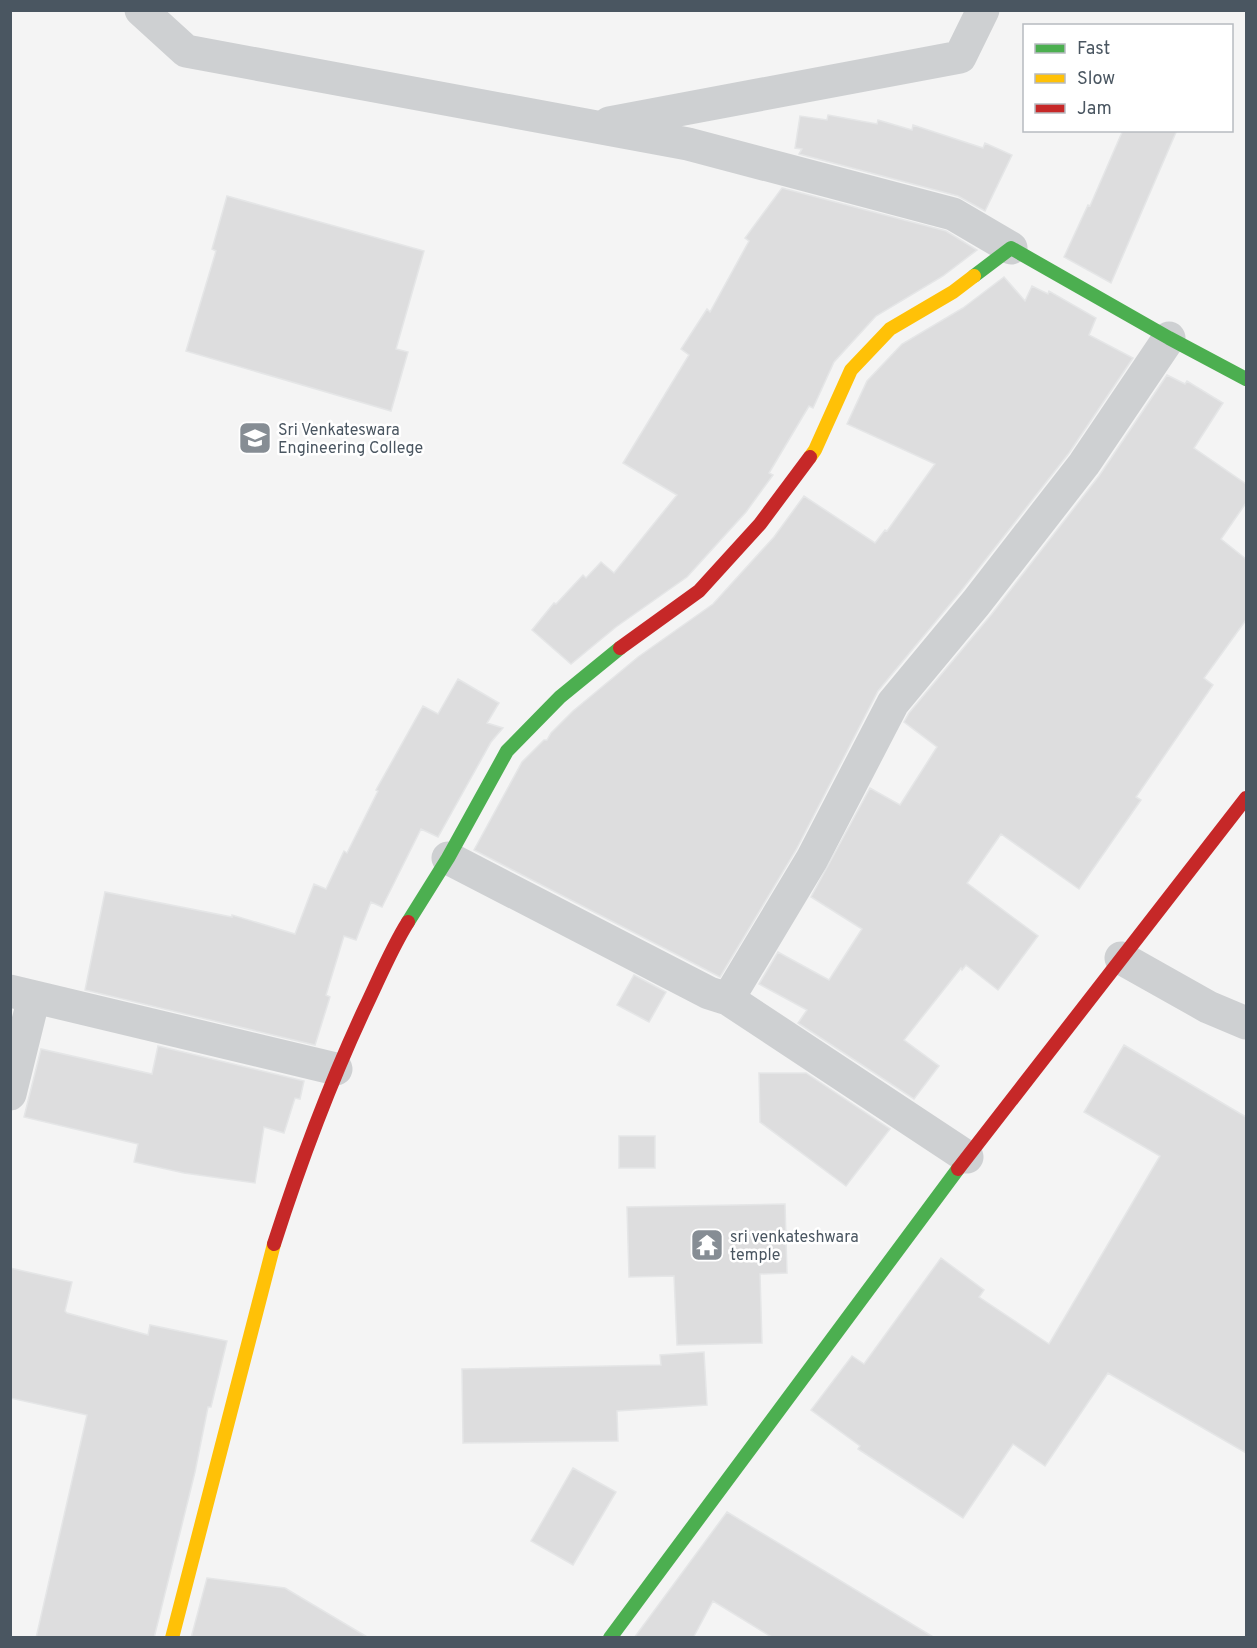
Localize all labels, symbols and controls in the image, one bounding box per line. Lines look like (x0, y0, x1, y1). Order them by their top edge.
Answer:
legend (1023, 24, 1233, 132)
text: Fast (1077, 38, 1110, 61)
text: Slow (1077, 68, 1115, 91)
text: Jam (1077, 98, 1112, 121)
school or university icon: Sri Venkateswara Engineering College (237, 420, 273, 456)
place label: Sri Venkateswara Engineering College (278, 421, 423, 459)
temple icon: sri venkateshwara temple (689, 1227, 725, 1263)
place label: sri venkateshwara temple (730, 1228, 859, 1266)

